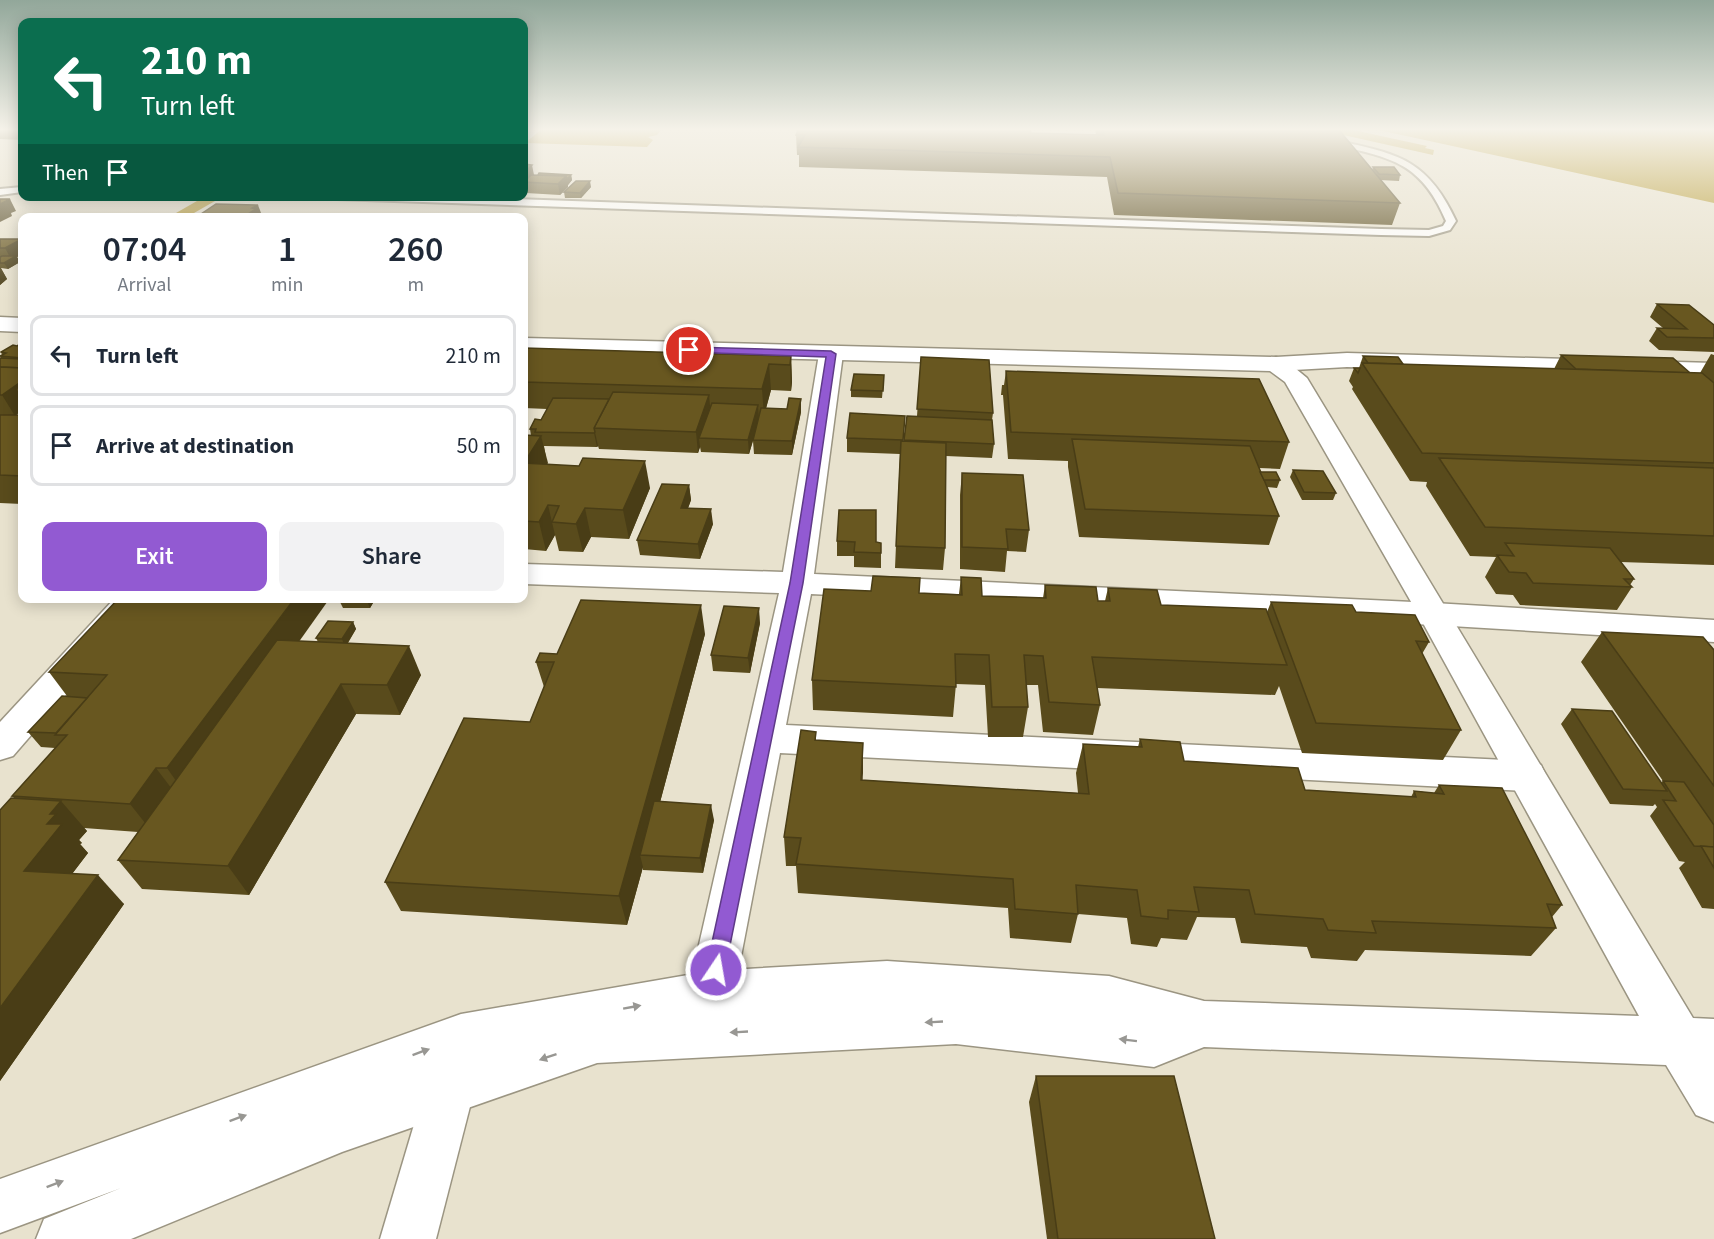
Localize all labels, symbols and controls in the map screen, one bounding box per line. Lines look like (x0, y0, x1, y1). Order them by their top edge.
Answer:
text: 210 m (141, 31, 252, 91)
icon: left (42, 42, 120, 120)
text: Turn left (141, 87, 235, 126)
icon: arrive (101, 156, 134, 189)
text: Then (42, 157, 89, 189)
text: 07:04 (103, 224, 186, 275)
text: 1 (278, 224, 296, 275)
text: 260 (388, 224, 443, 275)
text: Arrival (118, 271, 171, 299)
text: min (271, 271, 303, 299)
text: m (407, 271, 424, 299)
pin (663, 324, 714, 375)
icon: arrive (672, 333, 705, 366)
icon: left (45, 339, 78, 372)
text: Turn left (96, 340, 178, 372)
text: 210 m (446, 340, 501, 372)
icon: arrive (45, 429, 78, 462)
text: Arrive at destination (96, 430, 294, 462)
text: 50 m (456, 430, 501, 462)
button: Exit (42, 522, 267, 591)
button: Share (279, 522, 504, 591)
position arrow (684, 938, 748, 1002)
one-way arrow (623, 1002, 642, 1011)
one-way arrow (925, 1017, 944, 1026)
one-way arrow (730, 1027, 749, 1036)
one-way arrow (1118, 1036, 1137, 1045)
one-way arrow (413, 1047, 431, 1057)
one-way arrow (538, 1052, 556, 1062)
one-way arrow (229, 1113, 247, 1123)
one-way arrow (46, 1179, 64, 1189)

